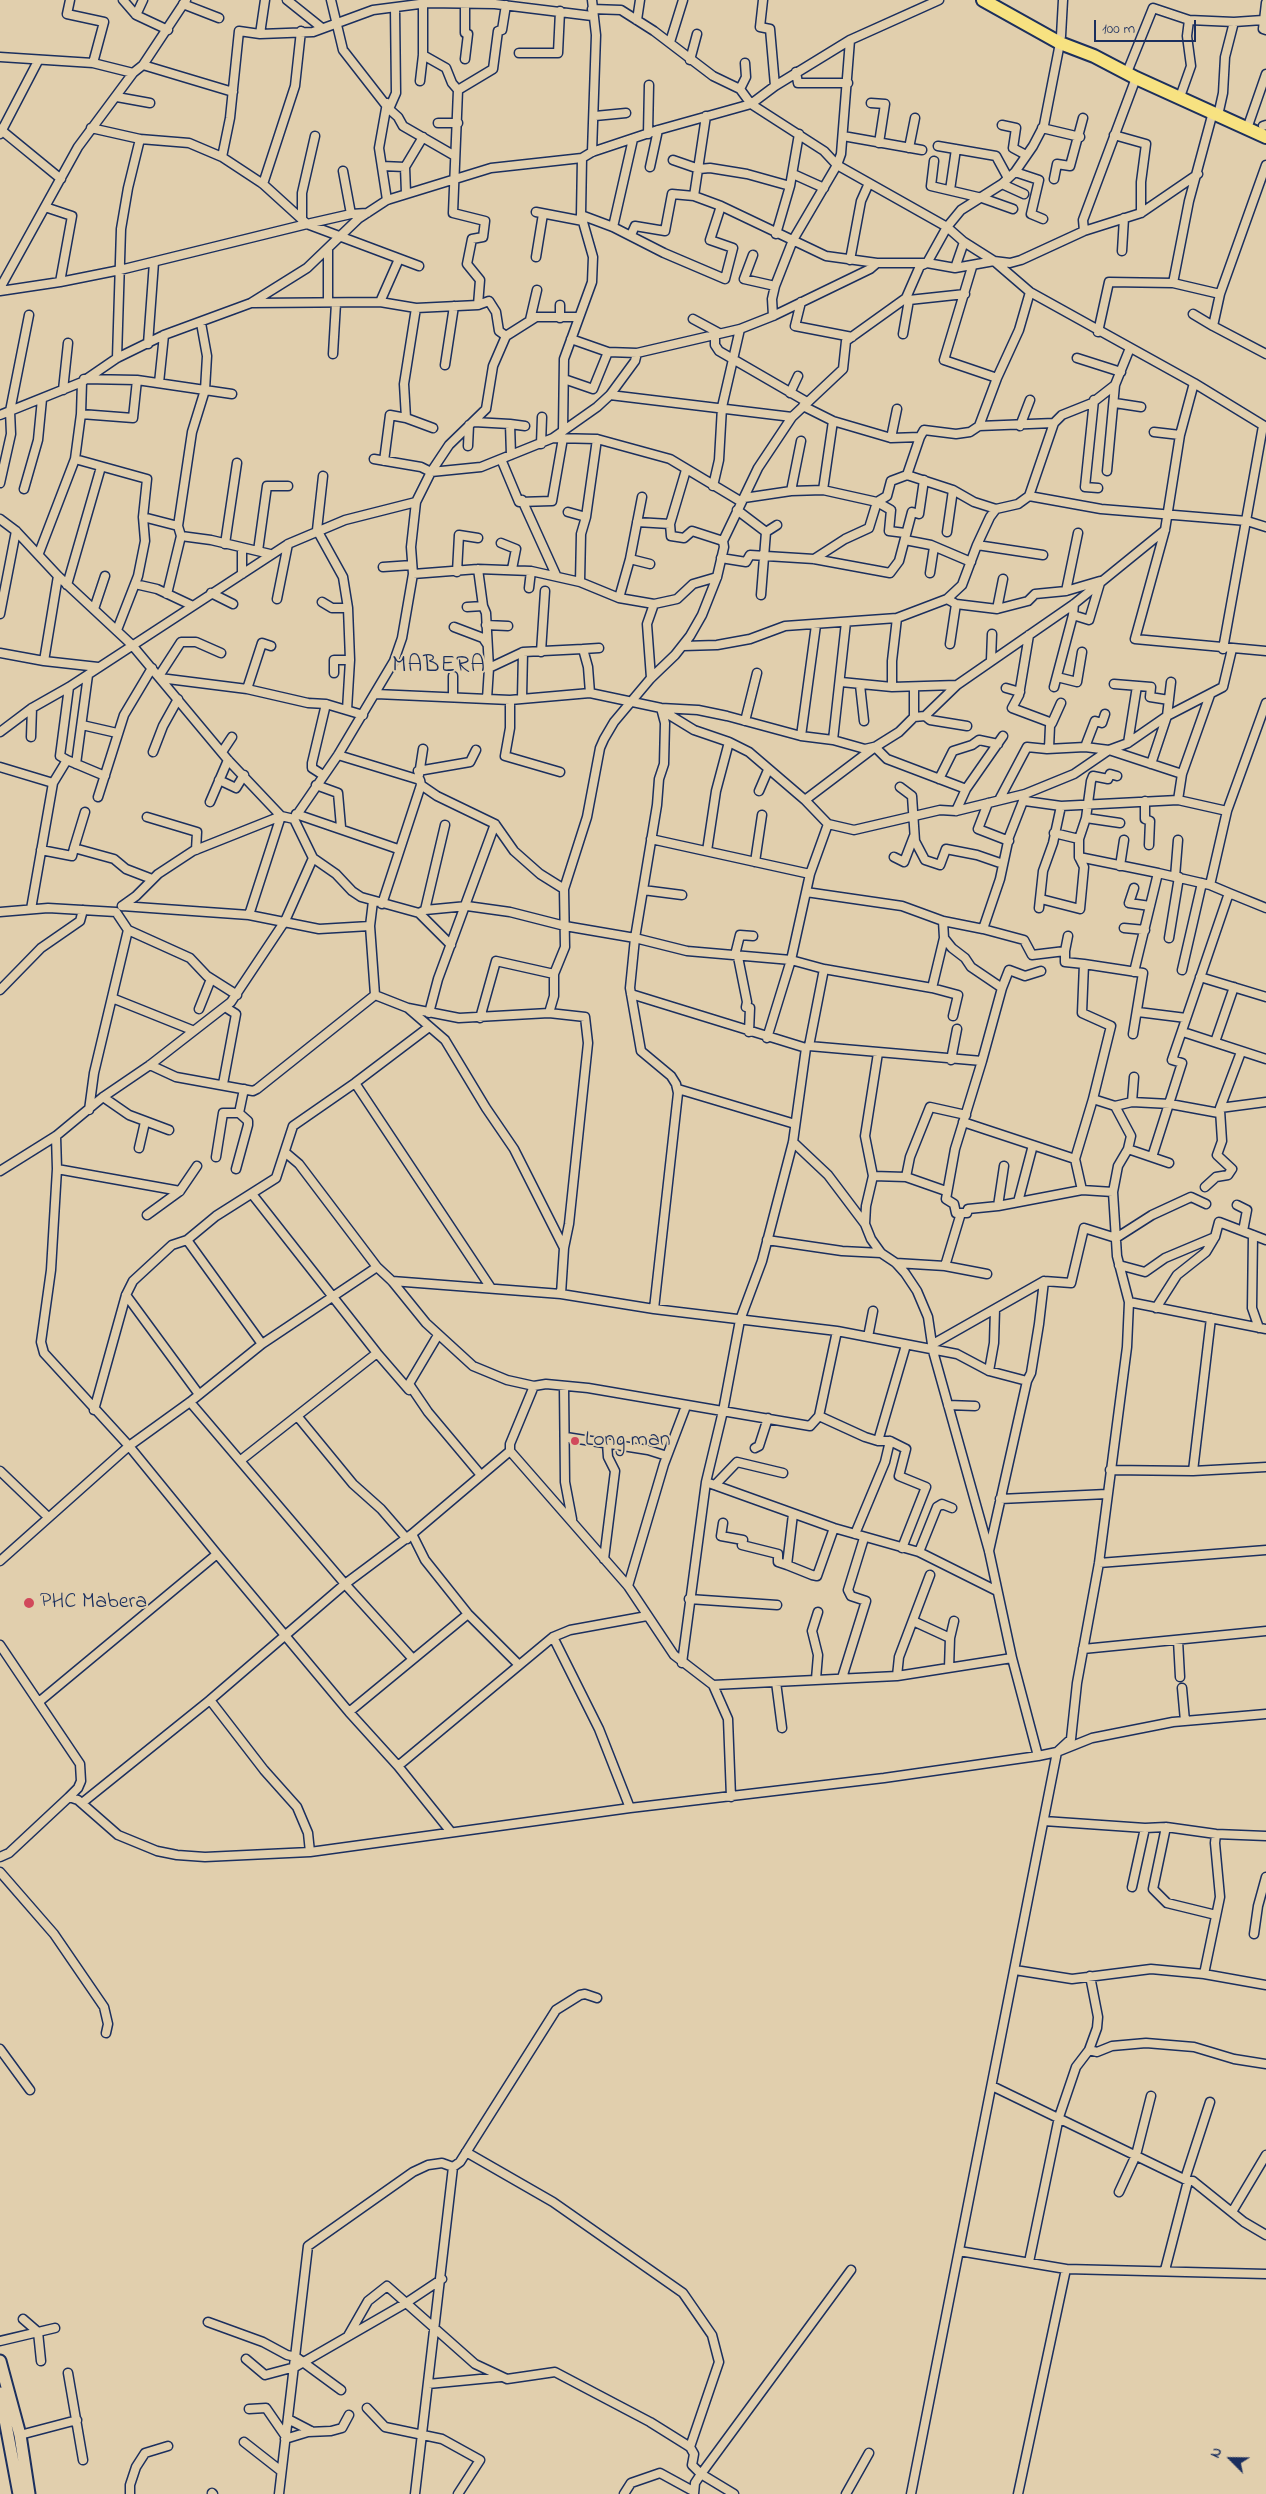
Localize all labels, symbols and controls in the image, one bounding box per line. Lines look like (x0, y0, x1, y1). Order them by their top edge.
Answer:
scale bar (1096, 10, 1198, 42)
text: 100 m (1102, 18, 1135, 40)
district label: MABERA (391, 653, 487, 681)
place label: Long man (585, 1428, 671, 1454)
marker: Long man (569, 1435, 581, 1447)
place label: PHC Mabera (40, 1590, 147, 1616)
marker: PHC Mabera (22, 1596, 36, 1610)
north arrow (1206, 2434, 1256, 2484)
text: N (1205, 2444, 1228, 2461)

